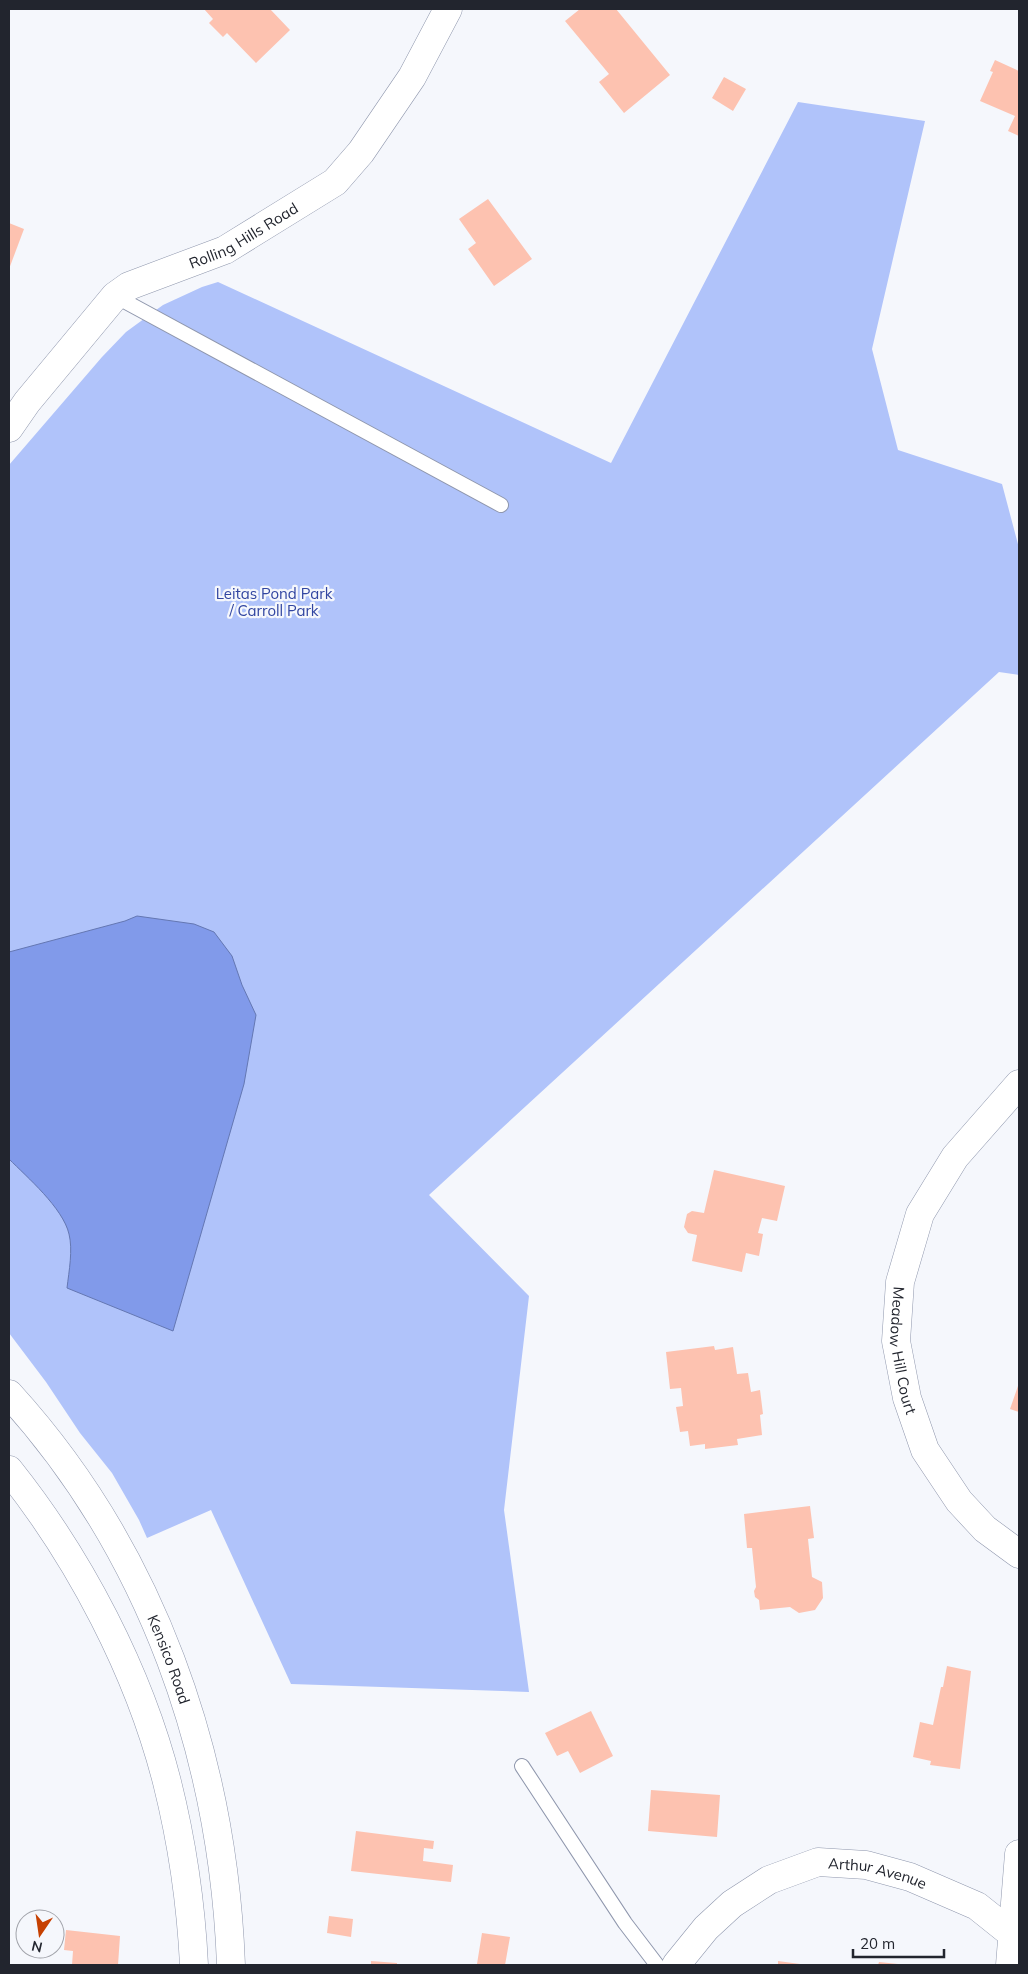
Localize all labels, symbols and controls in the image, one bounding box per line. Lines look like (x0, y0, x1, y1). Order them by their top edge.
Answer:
street label: Rolling Hills Road (186, 198, 301, 272)
park label: Leitas Pond Park / Carroll Park (216, 584, 333, 620)
street label: Meadow Hill Court (886, 1286, 921, 1417)
street label: Kensico Road (144, 1612, 195, 1706)
street label: Arthur Avenue (827, 1853, 930, 1893)
north arrow (15, 1909, 65, 1959)
scale bar (853, 1926, 944, 1958)
text: 20 m (860, 1934, 895, 1953)
text: N (30, 1937, 44, 1957)

